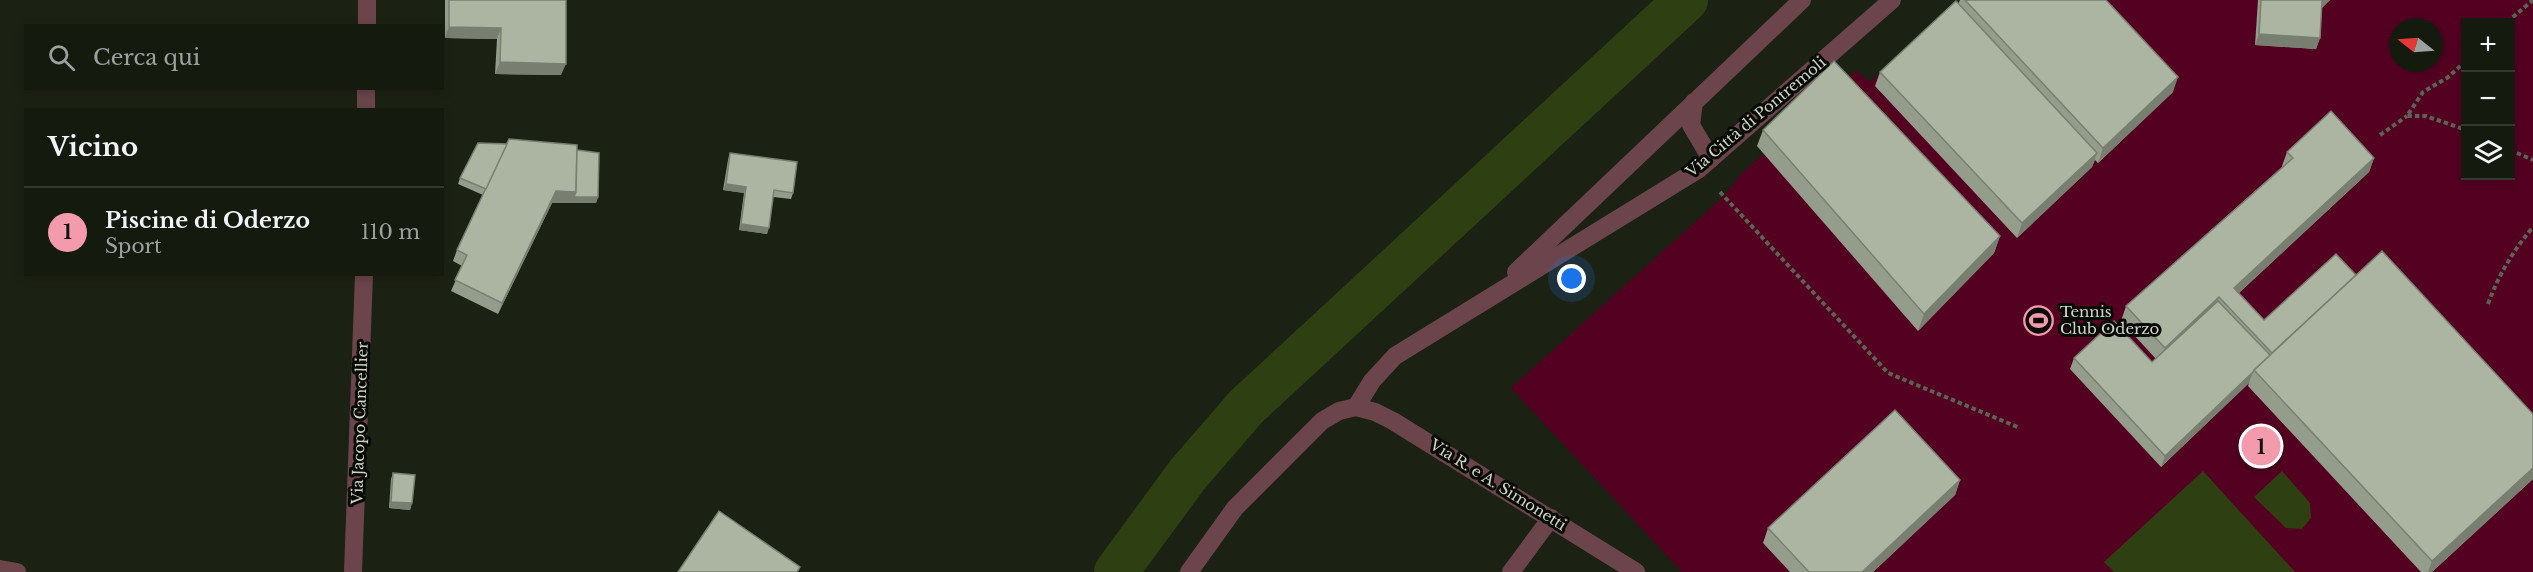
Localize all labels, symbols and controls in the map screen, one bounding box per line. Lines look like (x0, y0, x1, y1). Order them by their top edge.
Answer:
north arrow (2389, 18, 2443, 72)
map controls (2461, 18, 2515, 180)
button: + (2461, 18, 2515, 72)
search box (24, 24, 444, 90)
icon: search (45, 41, 78, 74)
text: Cerca qui (93, 44, 200, 71)
street label: Via Città di Pontremoli (1681, 53, 1830, 181)
button: − (2461, 72, 2515, 126)
button: layers (2461, 126, 2515, 180)
text: Vicino (48, 131, 138, 163)
text: Piscine di Oderzo (105, 207, 310, 234)
text: 1 (63, 220, 72, 244)
text: 110 m (361, 220, 420, 244)
text: Sport (105, 234, 162, 258)
your location (1557, 264, 1586, 293)
place label: Tennis Club Oderzo (2060, 302, 2159, 338)
sports icon: Tennis Club Oderzo (2023, 305, 2055, 337)
street label: Via Jacopo Cancellier (347, 340, 372, 506)
pin: 1 (2242, 424, 2280, 468)
street label: Via R. e A. Simonetti (1426, 434, 1570, 534)

